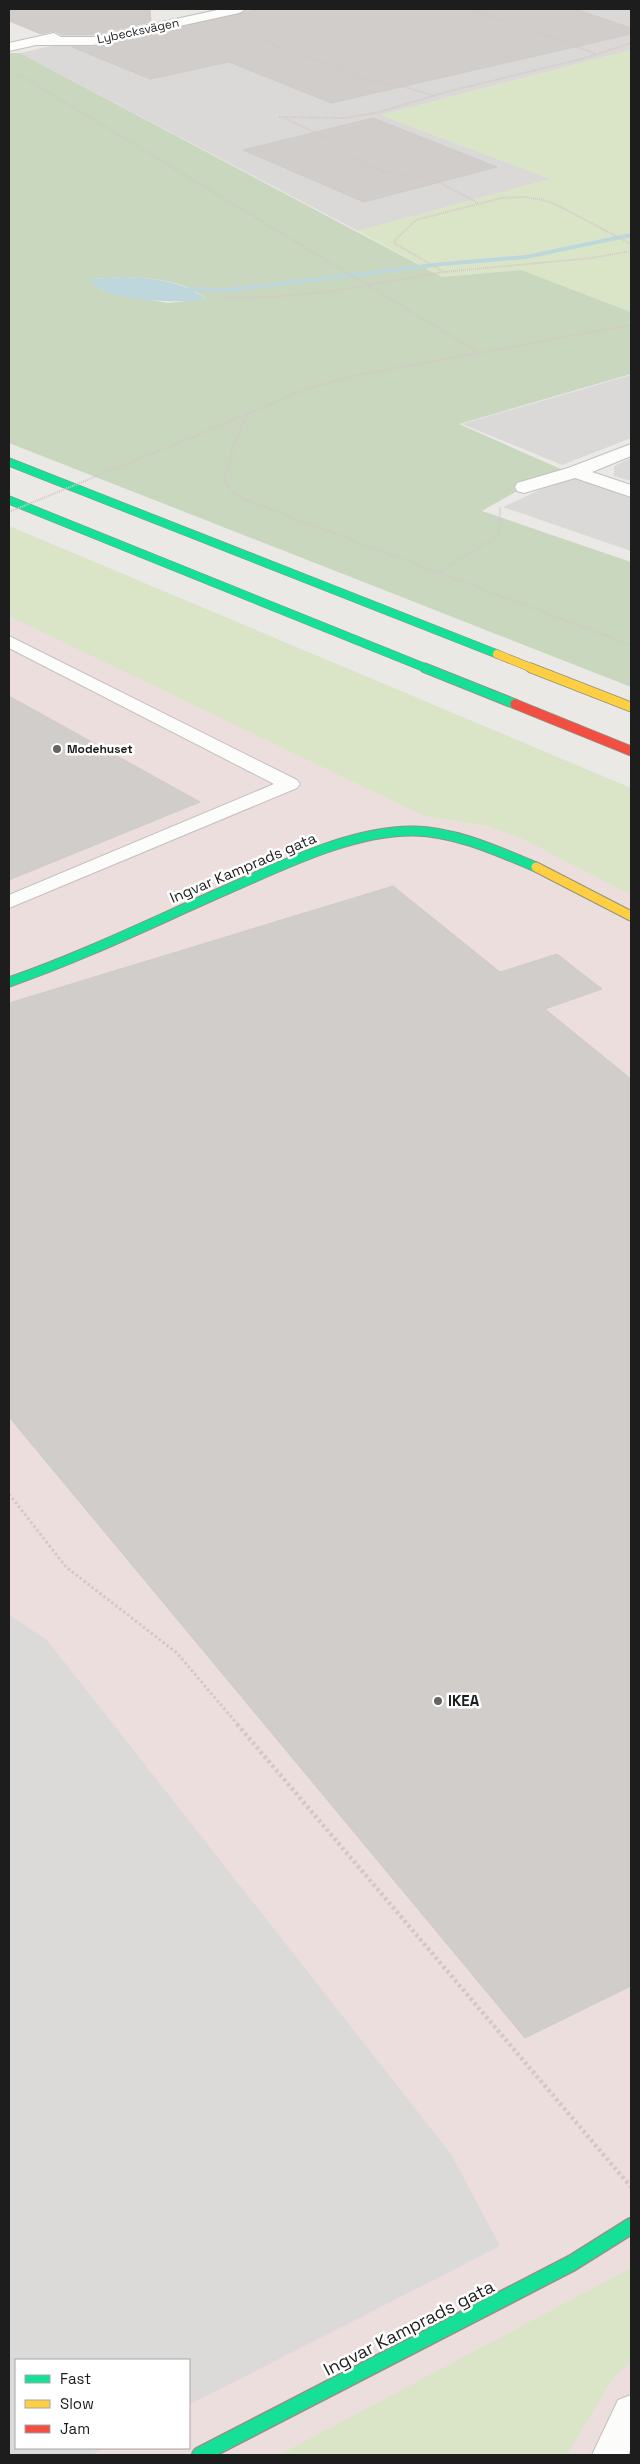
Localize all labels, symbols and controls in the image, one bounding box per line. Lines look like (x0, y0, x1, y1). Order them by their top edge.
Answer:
street label: Lybecksvägen (96, 14, 180, 48)
place label: Modehuset (67, 741, 133, 757)
marker: Modehuset (51, 743, 63, 755)
street label: Ingvar Kamprads gata (167, 828, 319, 907)
place label: IKEA (448, 1691, 480, 1710)
marker: IKEA (432, 1695, 444, 1707)
street label: Ingvar Kamprads gata (319, 2274, 498, 2381)
legend (15, 2359, 190, 2449)
text: Fast (60, 2369, 91, 2388)
text: Slow (60, 2394, 94, 2413)
text: Jam (60, 2419, 90, 2438)

